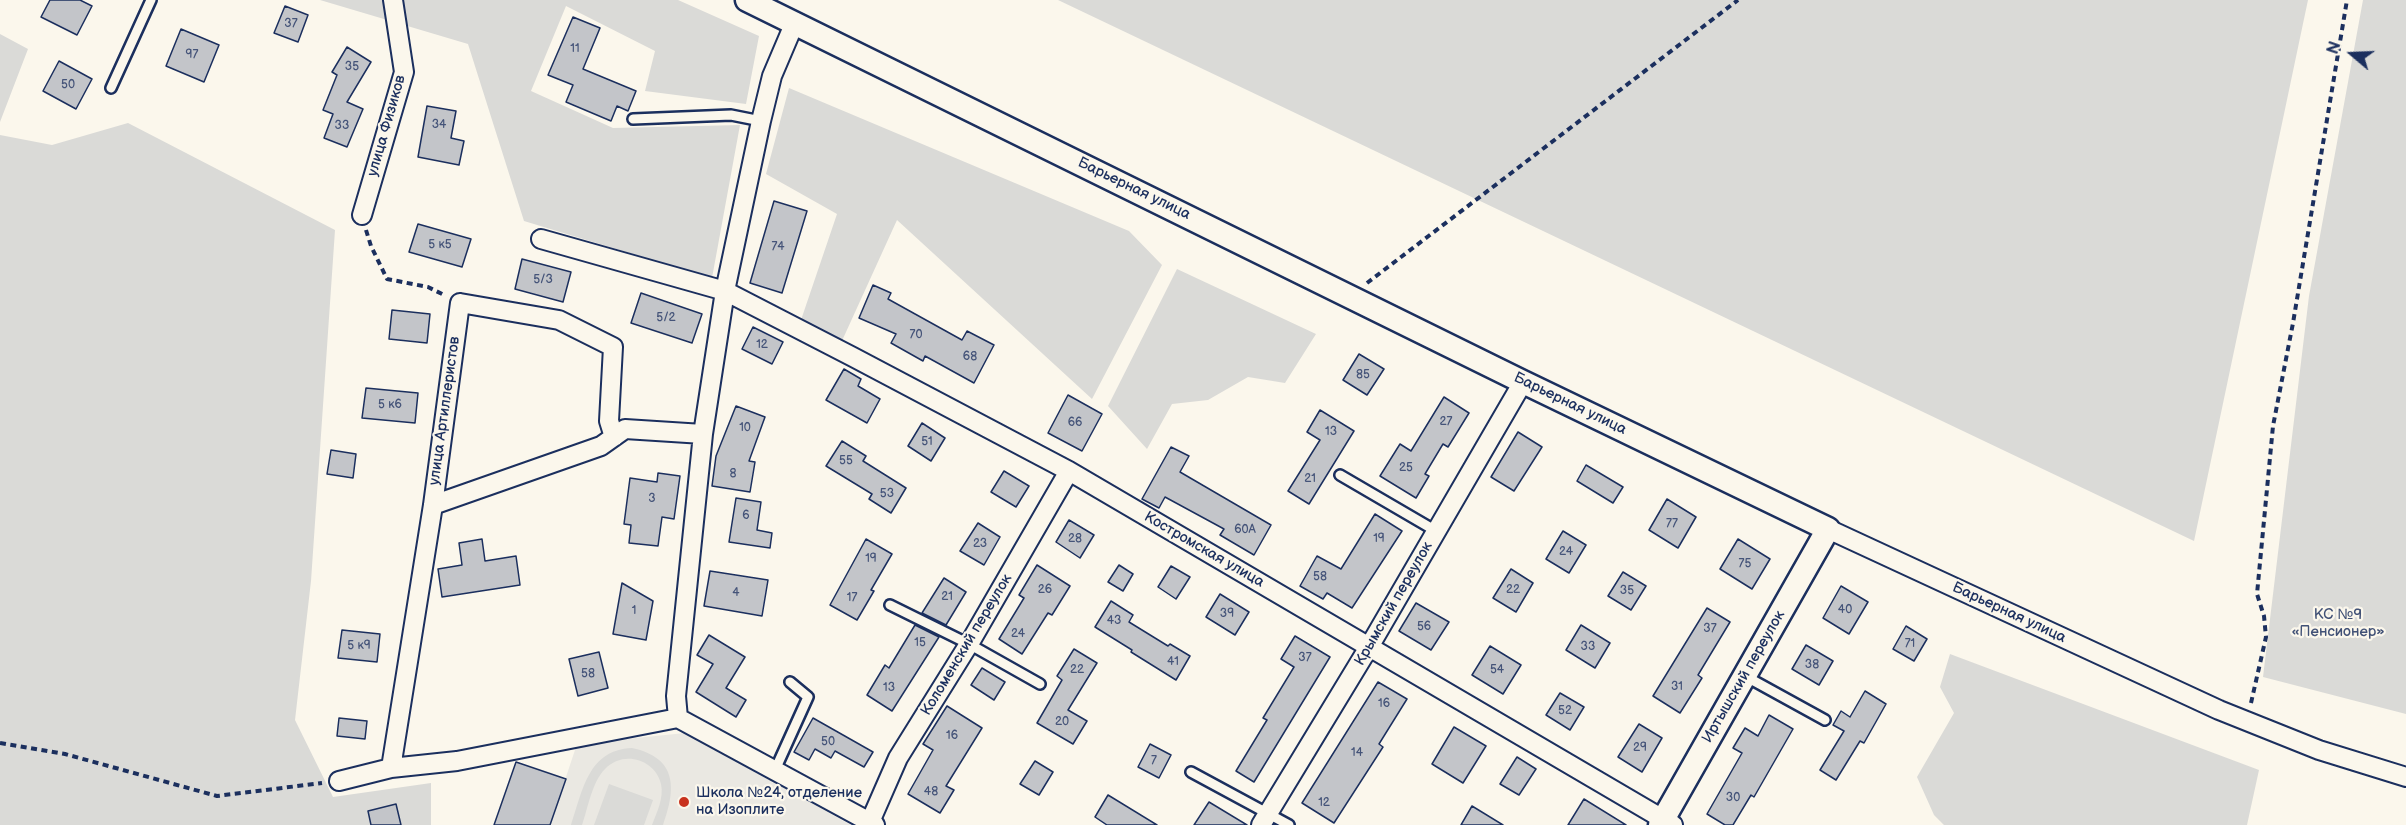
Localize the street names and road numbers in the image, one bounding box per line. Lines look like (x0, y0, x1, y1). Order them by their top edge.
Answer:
street label: улица Физиков (364, 73, 410, 179)
street label: Барьерная улица (1075, 154, 1193, 224)
street label: улица Артиллеристов (426, 335, 464, 487)
street label: Барьерная улица (1511, 369, 1629, 439)
street label: Костромская улица (1141, 508, 1267, 592)
street label: Крымский переулок (1351, 539, 1437, 669)
street label: Коломенский переулок (918, 571, 1016, 719)
street label: Барьерная улица (1949, 579, 2069, 647)
street label: Иртышский переулок (1699, 608, 1789, 746)

